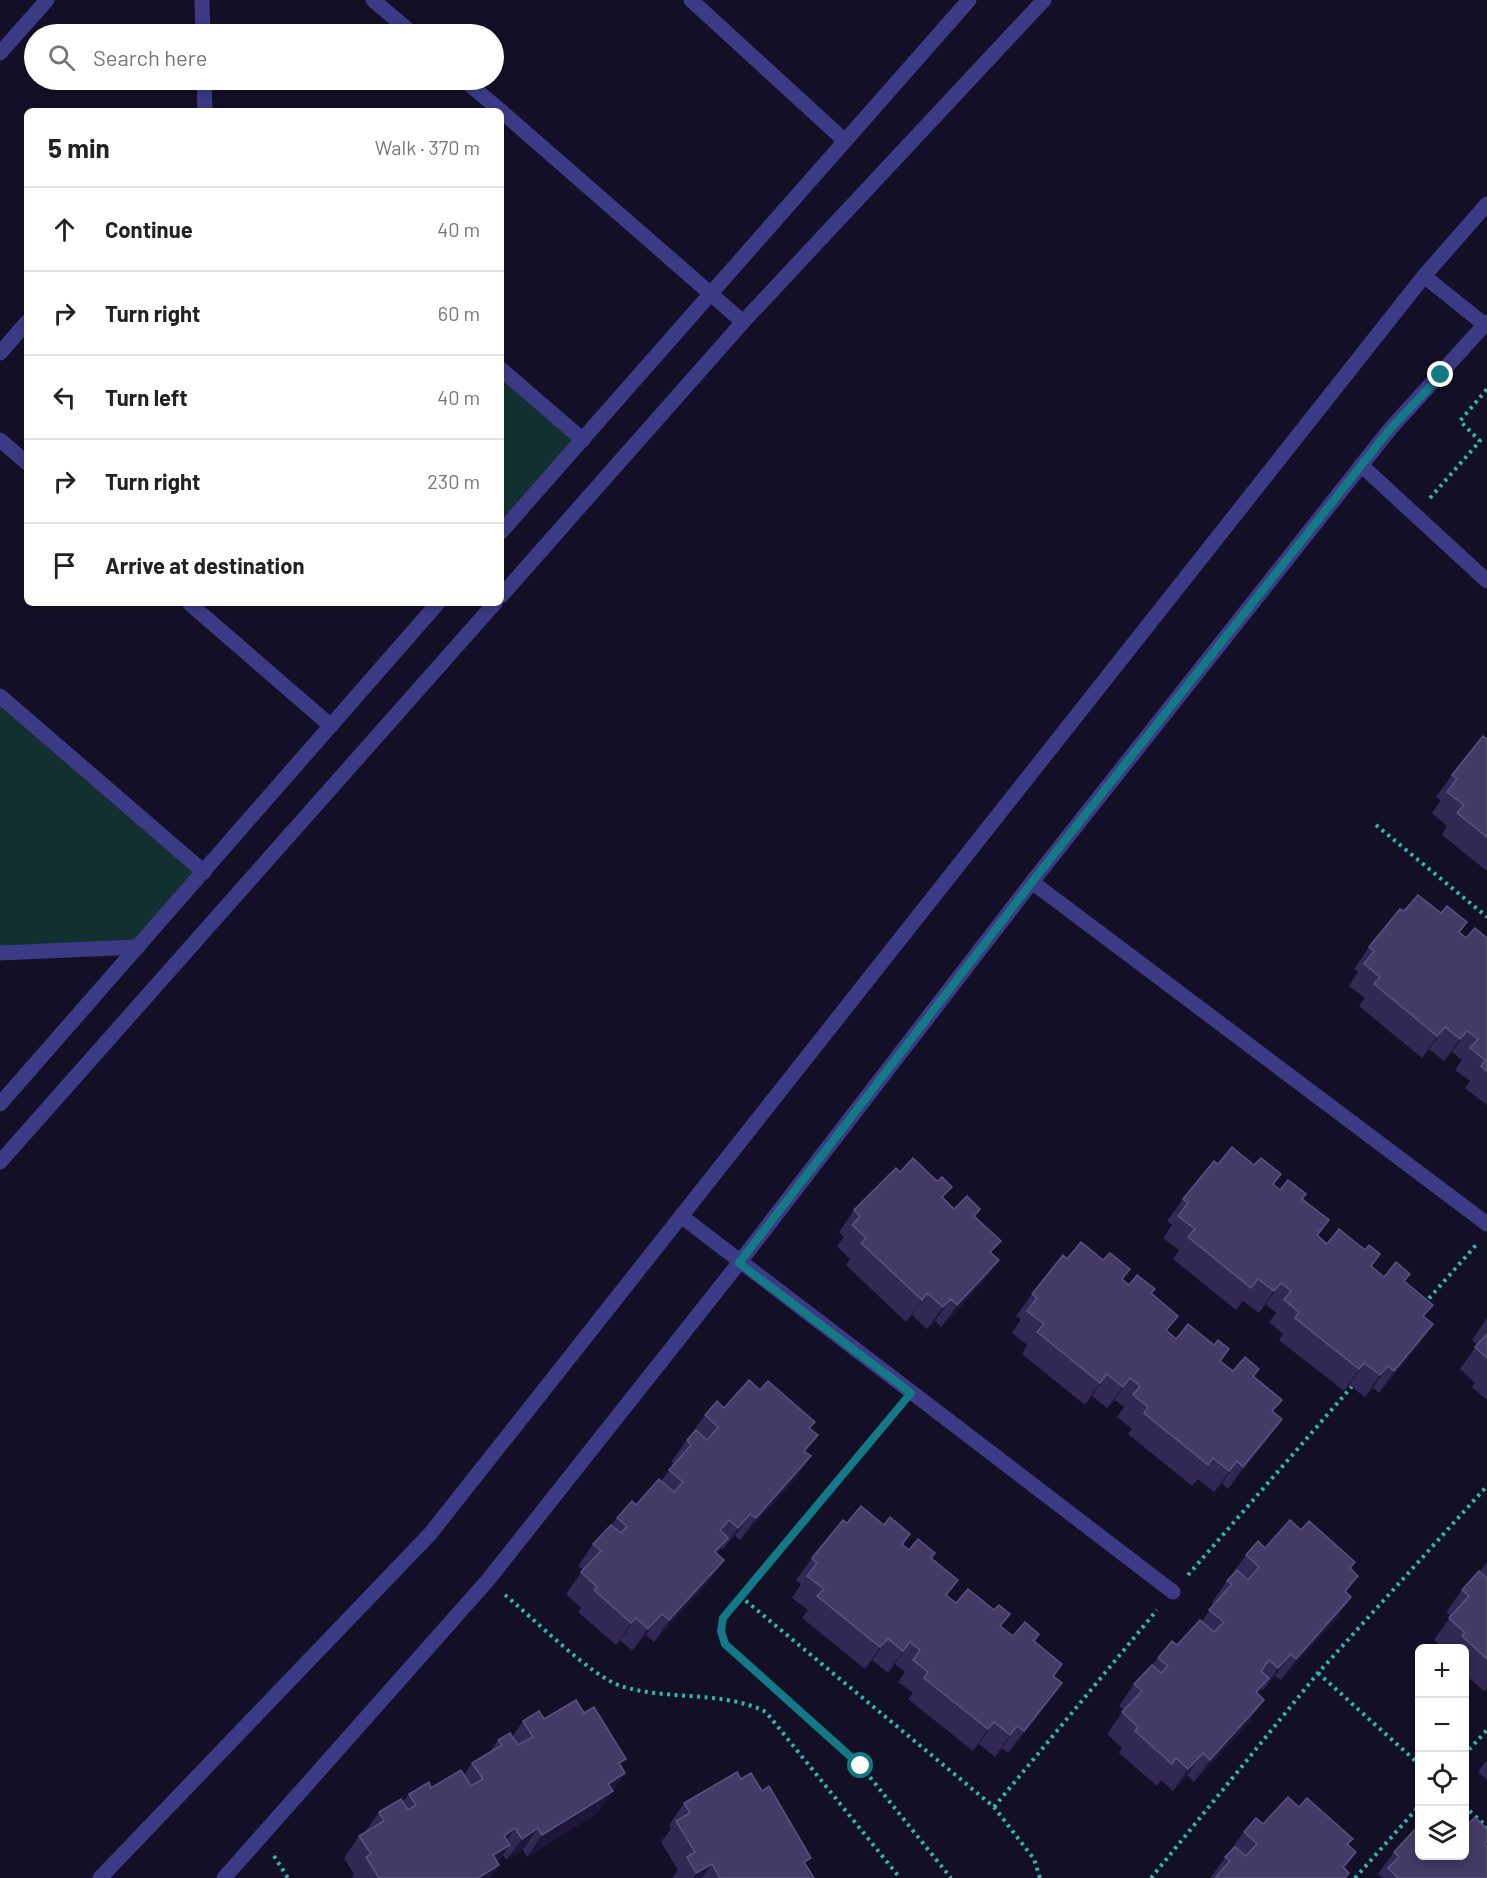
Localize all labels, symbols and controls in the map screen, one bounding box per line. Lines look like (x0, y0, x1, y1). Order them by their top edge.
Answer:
search box (24, 24, 504, 90)
icon: search (45, 41, 78, 74)
text: Search here (93, 44, 207, 70)
text: 5 min (48, 132, 110, 163)
text: Walk · 370 m (375, 135, 480, 159)
icon: ahead (48, 213, 81, 246)
text: Continue (105, 216, 193, 242)
text: 40 m (437, 217, 480, 241)
icon: right (48, 297, 81, 330)
text: Turn right (105, 300, 200, 326)
text: 60 m (438, 301, 480, 325)
route end (1427, 361, 1453, 387)
icon: left (48, 381, 81, 414)
text: Turn left (105, 384, 188, 410)
text: 40 m (437, 385, 480, 409)
icon: right (48, 465, 81, 498)
text: Turn right (105, 468, 200, 494)
text: 230 m (427, 469, 480, 493)
icon: arrive (48, 549, 81, 582)
text: Arrive at destination (105, 552, 304, 578)
map controls (1415, 1644, 1469, 1860)
button: + (1415, 1644, 1469, 1698)
button: − (1415, 1698, 1469, 1752)
route start (847, 1752, 873, 1778)
button: locate (1415, 1752, 1469, 1806)
button: layers (1415, 1806, 1469, 1860)

